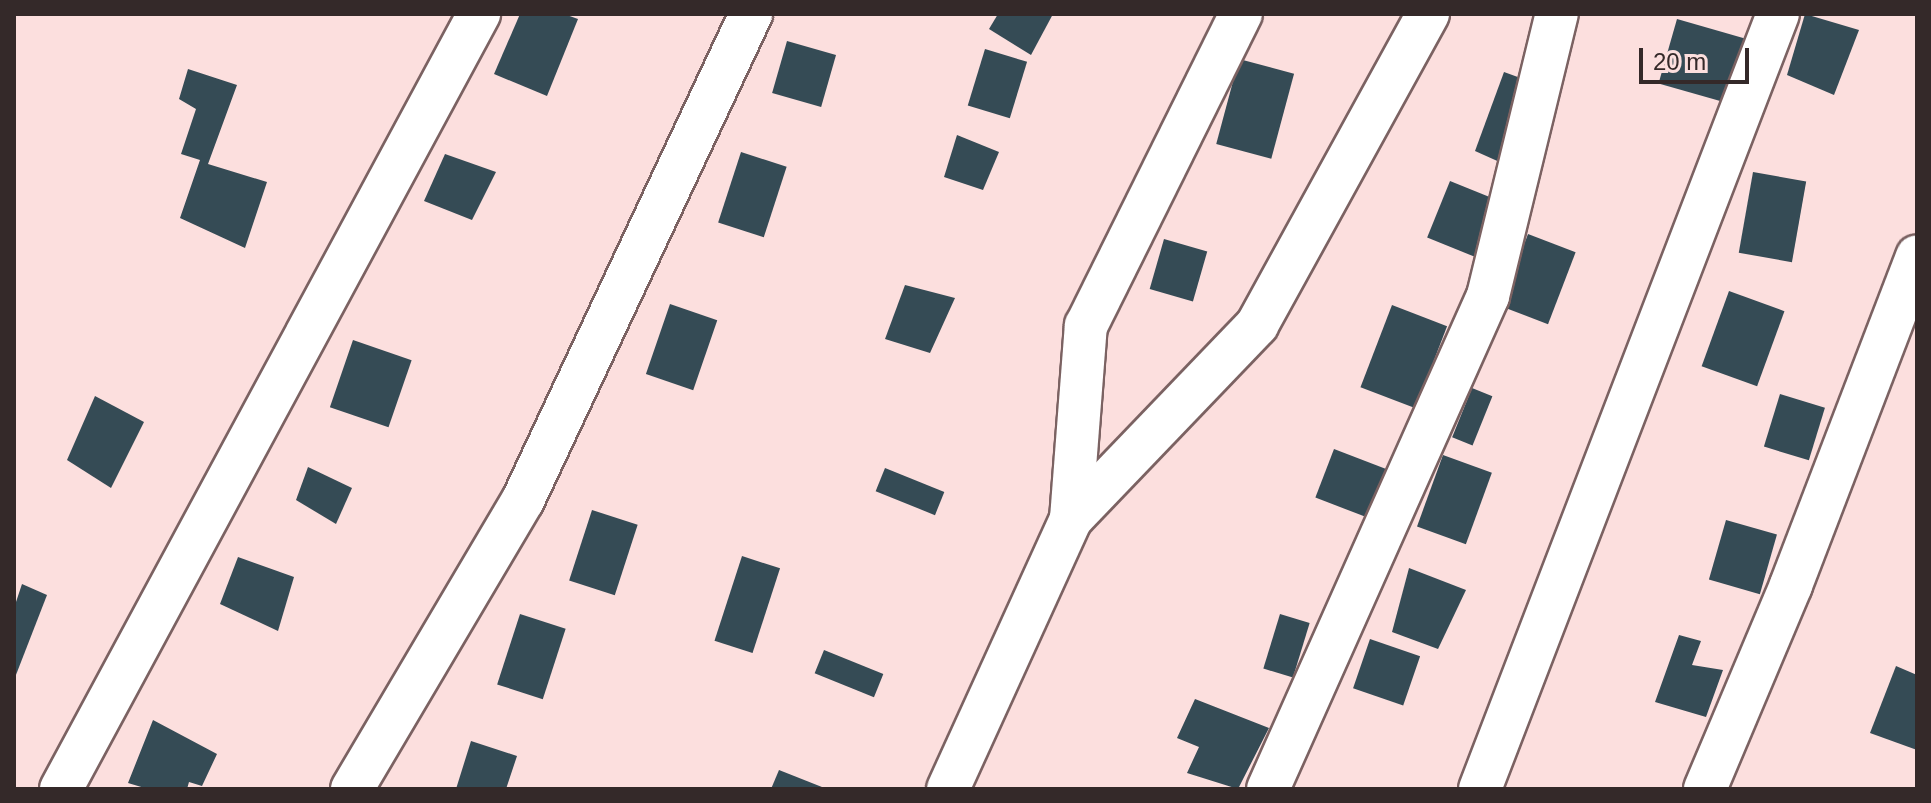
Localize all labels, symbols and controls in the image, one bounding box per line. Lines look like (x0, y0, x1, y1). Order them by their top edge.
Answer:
scale bar (1643, 32, 1753, 82)
text: 20 m (1653, 48, 1706, 75)

